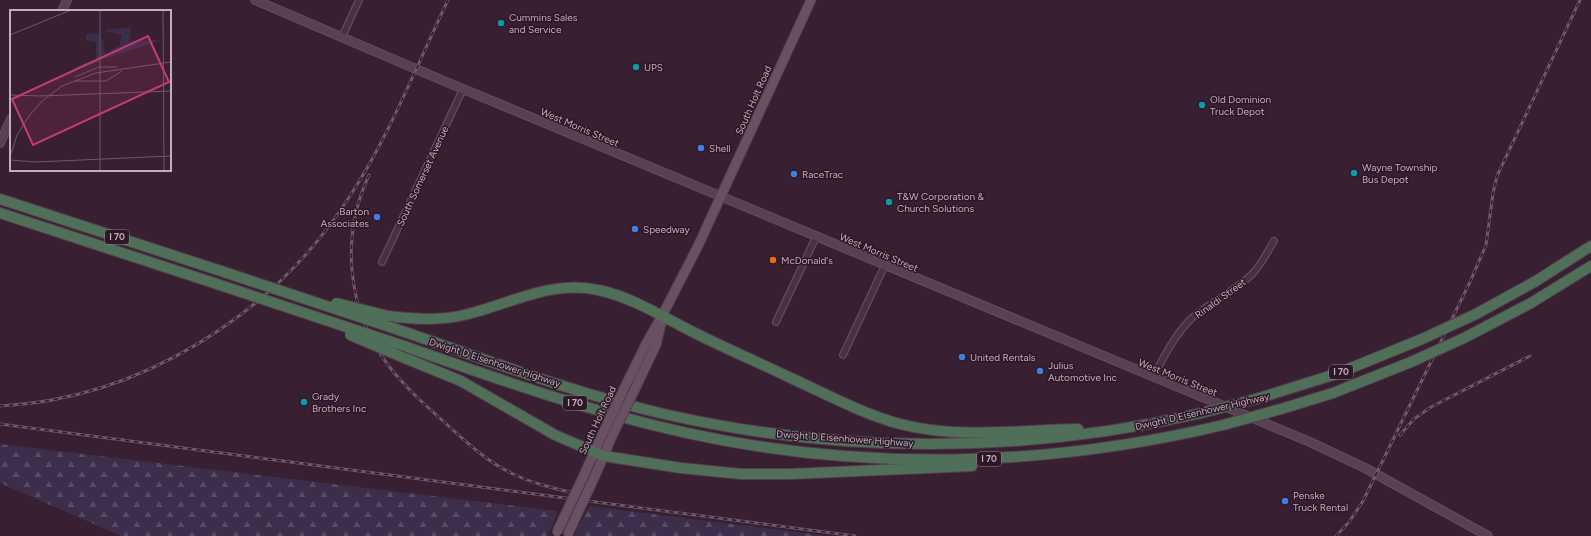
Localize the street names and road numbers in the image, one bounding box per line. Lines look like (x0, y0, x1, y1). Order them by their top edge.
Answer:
street label: South Holt Road (732, 64, 775, 137)
street label: West Morris Street (539, 105, 621, 150)
street label: South Somerset Avenue (394, 124, 452, 228)
road number: I 70 (105, 230, 129, 244)
street label: West Morris Street (838, 230, 920, 275)
street label: Rinaldi Street (1192, 275, 1249, 321)
street label: Dwight D Eisenhower Highway (427, 335, 563, 390)
street label: West Morris Street (1136, 356, 1219, 399)
road number: I 70 (1329, 365, 1353, 379)
street label: South Holt Road (576, 384, 619, 457)
street label: Dwight D Eisenhower Highway (1134, 390, 1271, 433)
road number: I 70 (563, 396, 587, 410)
street label: Dwight D Eisenhower Highway (776, 427, 915, 450)
road number: I 70 (977, 452, 1001, 466)

